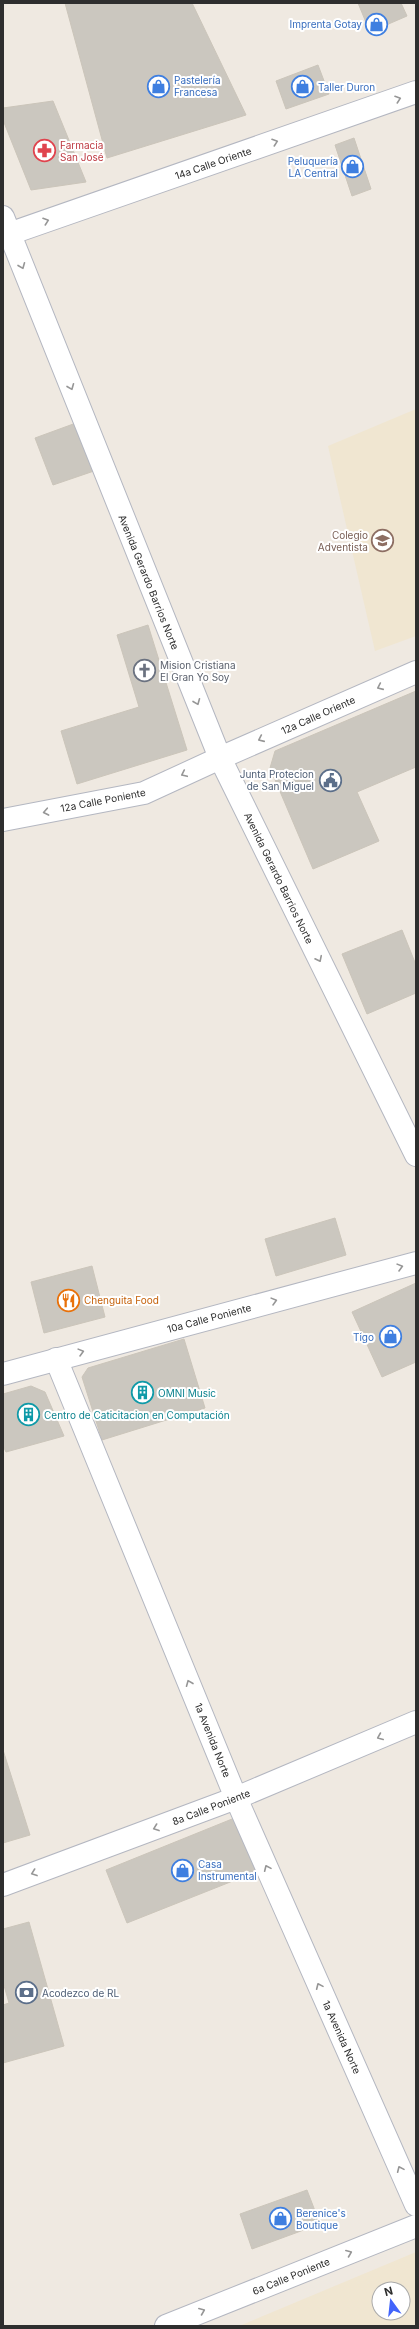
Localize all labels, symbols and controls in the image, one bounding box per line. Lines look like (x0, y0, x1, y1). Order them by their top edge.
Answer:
shop icon: Imprenta Gotay (364, 11, 390, 37)
place label: Imprenta Gotay (289, 18, 362, 30)
shop icon: Pastelería Francesa (146, 73, 172, 99)
place label: Pastelería Francesa (174, 74, 221, 98)
shop icon: Taller Duron (289, 74, 315, 100)
place label: Taller Duron (318, 81, 375, 93)
one-way arrow (394, 95, 401, 103)
pharmacy icon: Farmacia San José (32, 138, 58, 164)
one-way arrow (271, 138, 278, 146)
place label: Farmacia San José (60, 139, 104, 163)
street label: 14a Calle Oriente (173, 144, 253, 182)
shop icon: Peluquería LA Central (340, 154, 366, 180)
place label: Peluquería LA Central (288, 155, 338, 179)
one-way arrow (43, 218, 50, 226)
one-way arrow (18, 263, 26, 270)
one-way arrow (66, 383, 74, 390)
street label: Avenida Gerardo Barrios Norte (116, 513, 182, 651)
school or university icon: Colegio Adventista (370, 528, 396, 554)
place label: Colegio Adventista (318, 529, 368, 553)
church icon: Mision Cristiana El Gran Yo Soy (132, 658, 158, 684)
place label: Mision Cristiana El Gran Yo Soy (160, 659, 236, 683)
one-way arrow (377, 682, 385, 690)
street label: 12a Calle Oriente (279, 693, 357, 737)
one-way arrow (193, 699, 201, 706)
one-way arrow (258, 735, 265, 743)
public building icon: Junta Protecion de San Miguel (317, 767, 343, 793)
place label: Junta Protecion de San Miguel (240, 768, 314, 792)
one-way arrow (181, 769, 189, 777)
street label: 12a Calle Poniente (59, 786, 147, 814)
one-way arrow (43, 807, 49, 815)
street label: Avenida Gerardo Barrios Norte (242, 810, 316, 946)
one-way arrow (314, 955, 322, 962)
one-way arrow (396, 1263, 403, 1272)
restaurant icon: Chenguita Food (55, 1287, 81, 1313)
place label: Chenguita Food (84, 1294, 159, 1306)
one-way arrow (271, 1297, 278, 1305)
street label: 10a Calle Poniente (166, 1301, 253, 1335)
shop icon: Tigo (377, 1324, 403, 1350)
place label: Tigo (353, 1331, 374, 1343)
one-way arrow (78, 1349, 84, 1357)
building icon: OMNI Music (130, 1380, 156, 1406)
place label: OMNI Music (158, 1387, 216, 1399)
building icon: Centro de Caticitacion en Computación (16, 1402, 42, 1428)
place label: Centro de Caticitacion en Computación (44, 1409, 230, 1421)
one-way arrow (186, 1680, 194, 1687)
street label: 1a Avenida Norte (193, 1701, 233, 1779)
one-way arrow (377, 1732, 385, 1740)
street label: 8a Calle Poniente (170, 1787, 252, 1827)
one-way arrow (152, 1824, 159, 1832)
shop icon: Casa Instrumental (169, 1857, 195, 1883)
place label: Casa Instrumental (198, 1858, 257, 1882)
one-way arrow (264, 1864, 272, 1872)
one-way arrow (31, 1869, 38, 1877)
bank icon: Acodezco de RL (14, 1980, 40, 2006)
one-way arrow (316, 1983, 324, 1990)
place label: Acodezco de RL (42, 1987, 120, 1999)
street label: 1a Avenida Norte (320, 1998, 364, 2076)
one-way arrow (397, 2166, 405, 2174)
shop icon: Berenice's Boutique (267, 2206, 293, 2232)
place label: Berenice's Boutique (296, 2207, 346, 2231)
one-way arrow (346, 2249, 353, 2257)
street label: 6a Calle Poniente (251, 2255, 332, 2297)
north arrow (371, 2281, 411, 2321)
text: N (383, 2283, 394, 2299)
one-way arrow (199, 2308, 206, 2316)

